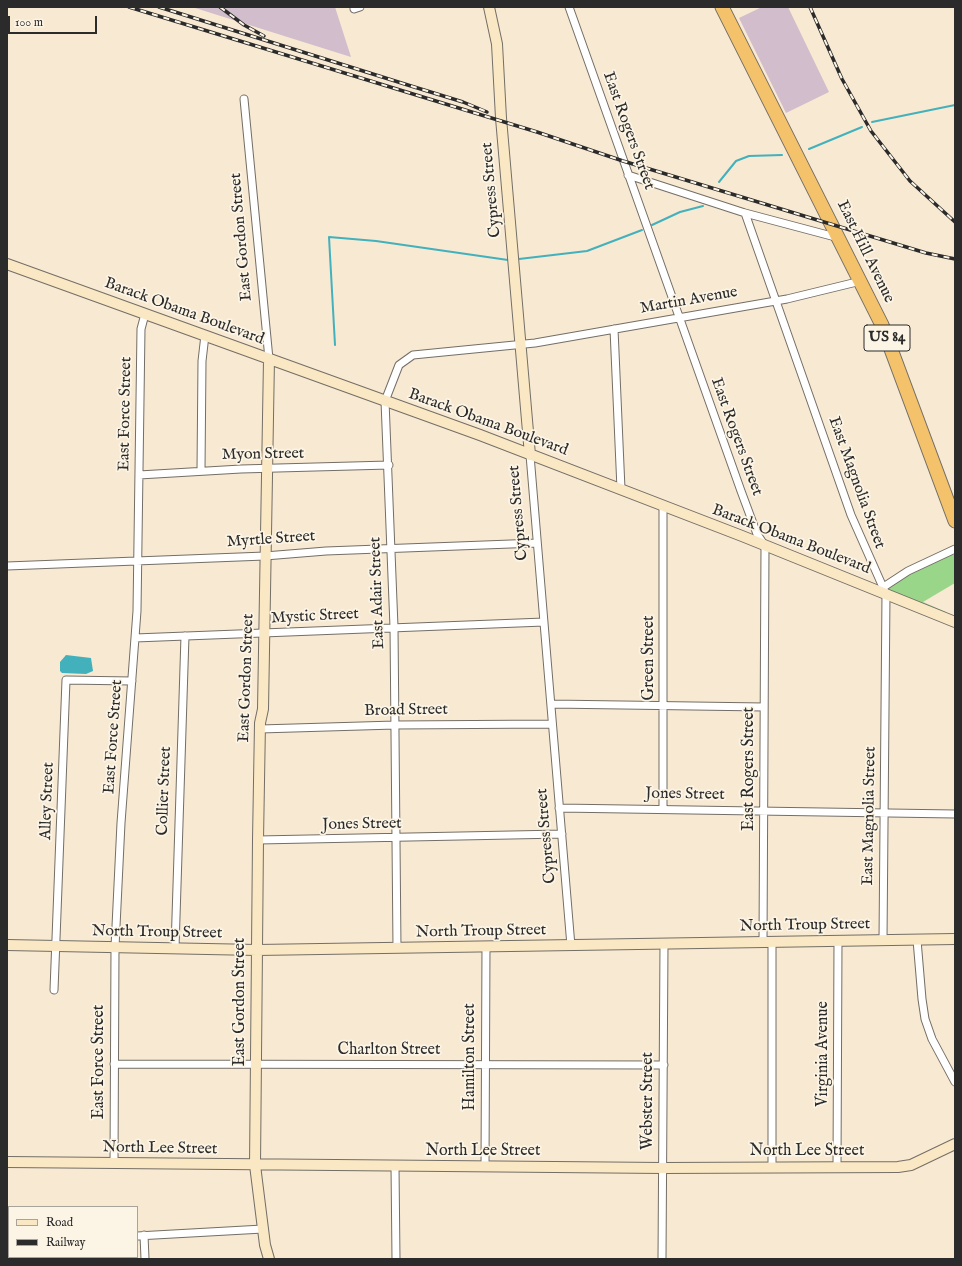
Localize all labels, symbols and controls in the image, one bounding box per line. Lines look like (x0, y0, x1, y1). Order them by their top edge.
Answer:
scale bar (10, 8, 99, 34)
text: 100 m (15, 15, 43, 30)
street label: East Rogers Street (598, 69, 658, 193)
street label: Cypress Street (478, 142, 506, 238)
street label: East Gordon Street (227, 172, 257, 302)
street label: East Hill Avenue (832, 198, 898, 306)
street label: Barack Obama Boulevard (102, 274, 266, 350)
street label: Martin Avenue (639, 283, 739, 319)
road number: US 84 (864, 325, 910, 351)
street label: East Force Street (115, 357, 137, 471)
street label: East Rogers Street (706, 375, 766, 499)
street label: Barack Obama Boulevard (406, 385, 570, 461)
street label: East Magnolia Street (823, 414, 889, 552)
street label: Myon Street (222, 445, 304, 465)
street label: Cypress Street (505, 465, 533, 561)
street label: Barack Obama Boulevard (709, 501, 873, 579)
street label: Myrtle Street (226, 527, 316, 553)
street label: East Adair Street (366, 537, 390, 649)
street label: Mystic Street (271, 605, 359, 629)
street label: East Gordon Street (235, 613, 259, 743)
street label: Green Street (640, 615, 660, 701)
street label: East Force Street (100, 679, 128, 795)
street label: Broad Street (364, 701, 448, 721)
street label: East Rogers Street (740, 707, 760, 831)
street label: Collier Street (154, 746, 176, 836)
street label: East Magnolia Street (859, 746, 881, 886)
street label: Alley Street (37, 762, 59, 840)
street label: Jones Street (645, 785, 725, 805)
street label: Cypress Street (533, 788, 561, 884)
street label: Jones Street (322, 815, 402, 835)
street label: North Troup Street (740, 915, 870, 937)
street label: North Troup Street (416, 921, 546, 943)
street label: North Troup Street (92, 922, 222, 944)
street label: East Gordon Street (231, 938, 251, 1066)
street label: Virginia Avenue (814, 1001, 834, 1107)
street label: Hamilton Street (461, 1003, 481, 1111)
street label: East Force Street (90, 1005, 110, 1119)
street label: Charlton Street (338, 1041, 440, 1061)
street label: Webster Street (639, 1052, 659, 1150)
street label: North Lee Street (102, 1138, 218, 1160)
street label: North Lee Street (426, 1142, 540, 1162)
street label: North Lee Street (750, 1142, 864, 1162)
legend (8, 1206, 138, 1258)
text: Road (46, 1215, 73, 1230)
text: Railway (46, 1235, 85, 1250)

